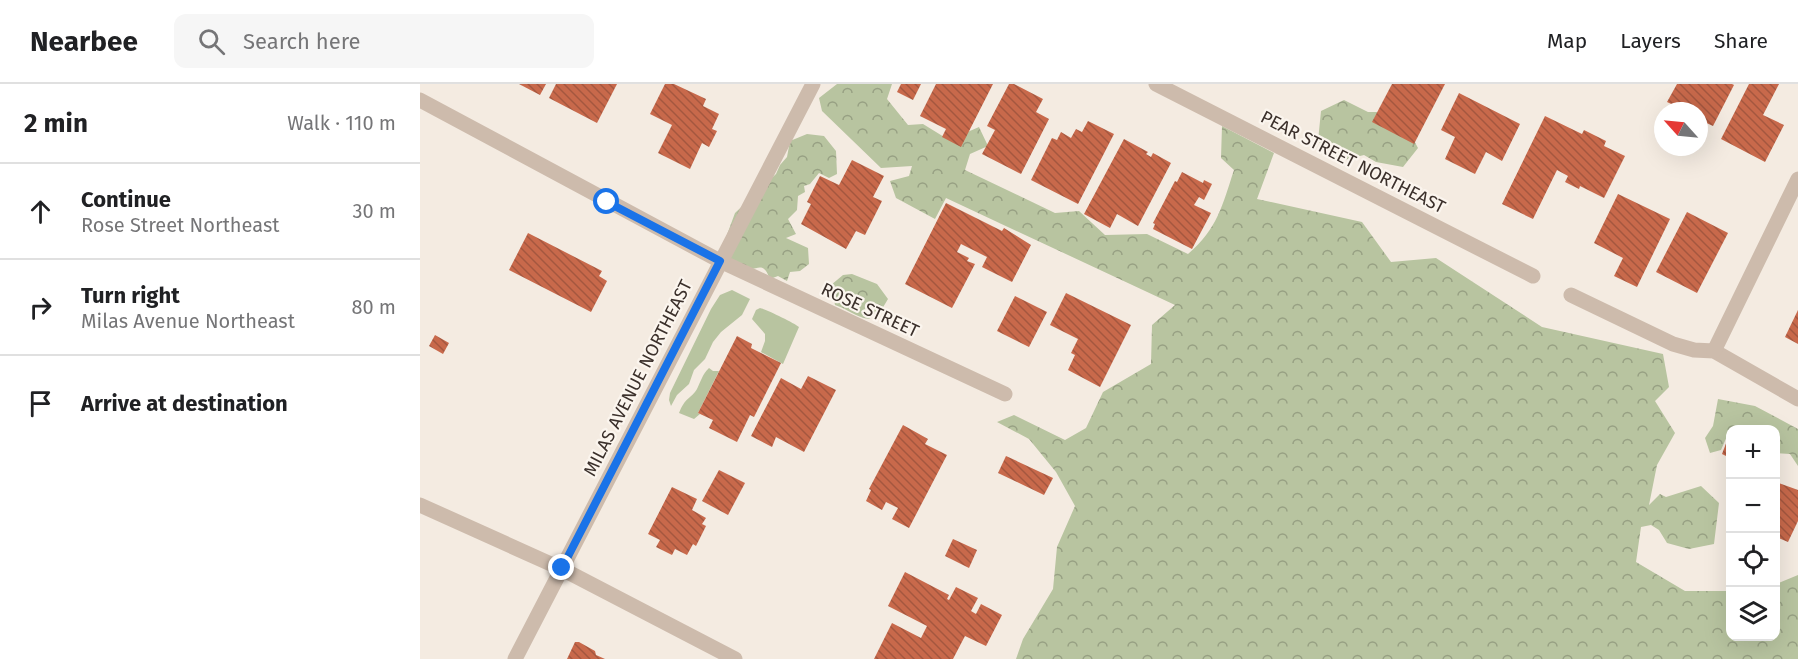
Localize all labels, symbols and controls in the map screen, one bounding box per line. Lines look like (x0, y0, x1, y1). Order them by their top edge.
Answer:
search box (174, 14, 594, 68)
text: Nearbee (30, 25, 138, 58)
icon: search (195, 25, 228, 58)
text: Search here (243, 28, 360, 55)
text: Map (1547, 28, 1587, 54)
text: Layers (1620, 28, 1681, 54)
text: Share (1714, 28, 1768, 54)
north arrow (1654, 102, 1708, 156)
street label: PEAR STREET NORTHEAST (1257, 106, 1450, 219)
text: 2 min (24, 108, 88, 139)
text: Walk · 110 m (287, 111, 396, 135)
text: Continue (81, 186, 171, 213)
route start (593, 188, 619, 214)
icon: ahead (24, 195, 57, 228)
text: 30 m (352, 199, 396, 223)
text: Rose Street Northeast (81, 213, 280, 237)
street label: MILAS AVENUE NORTHEAST (579, 276, 697, 480)
street label: ROSE STREET (818, 278, 923, 343)
text: Turn right (81, 282, 180, 309)
icon: right (24, 291, 57, 324)
text: 80 m (351, 295, 396, 319)
text: Milas Avenue Northeast (81, 309, 295, 333)
icon: arrive (24, 387, 57, 420)
text: Arrive at destination (81, 390, 288, 417)
map controls (1726, 425, 1780, 641)
button: + (1726, 425, 1780, 479)
button: − (1726, 479, 1780, 533)
button: locate (1726, 533, 1780, 587)
route end (548, 554, 574, 580)
button: layers (1726, 587, 1780, 641)

